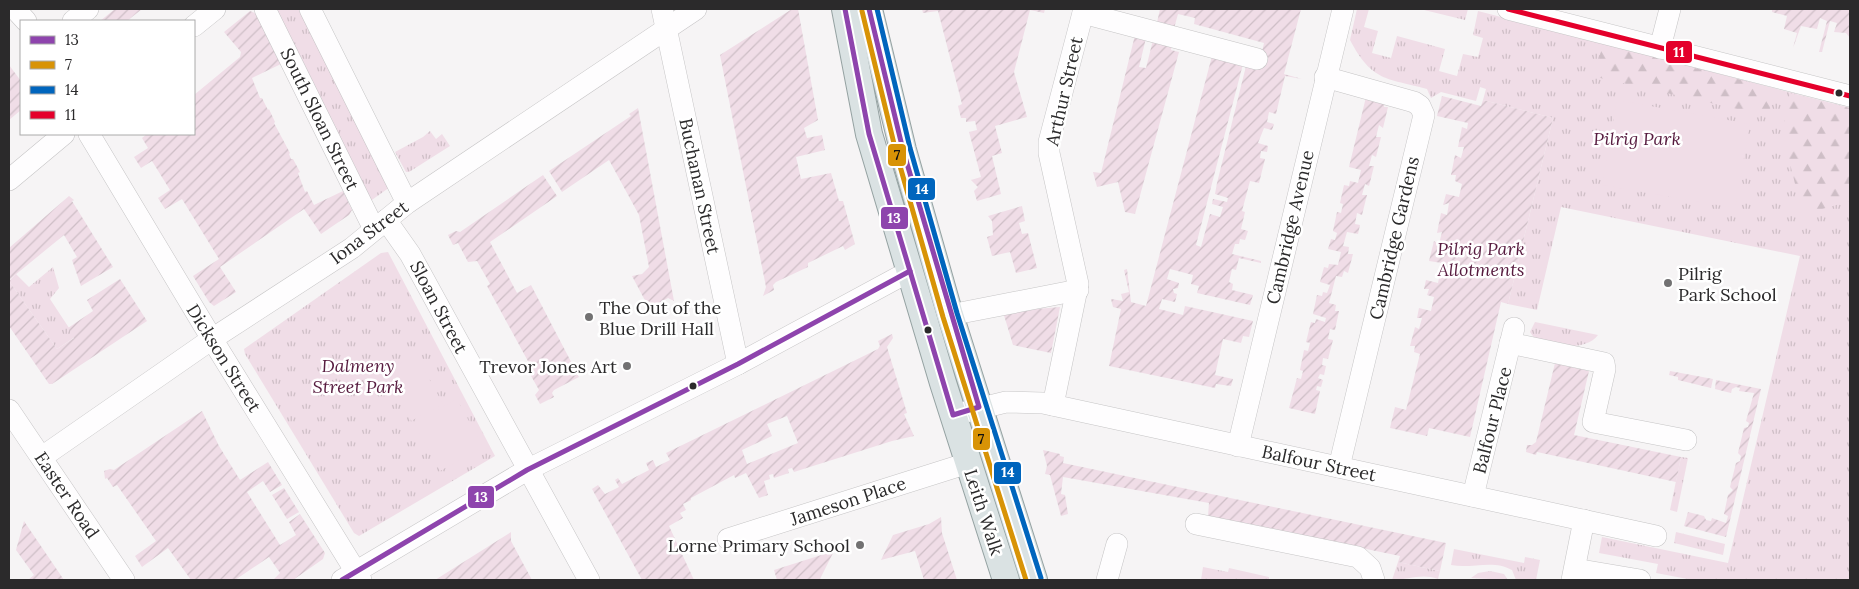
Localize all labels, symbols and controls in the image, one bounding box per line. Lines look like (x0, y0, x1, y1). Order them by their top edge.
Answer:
legend (20, 20, 195, 135)
text: 13 (65, 30, 79, 49)
street label: Arthur Street (1040, 34, 1088, 149)
line badge: 11 (1665, 40, 1693, 64)
text: 11 (1673, 43, 1685, 61)
street label: South Sloan Street (276, 44, 364, 194)
text: 7 (65, 55, 72, 74)
text: 14 (65, 80, 79, 99)
unlabelled marker (1834, 88, 1844, 98)
text: 11 (65, 105, 76, 124)
street label: Buchanan Street (674, 116, 726, 256)
park label: Pilrig Park (1593, 127, 1681, 150)
line badge: 7 (887, 143, 907, 167)
text: 7 (894, 146, 901, 164)
street label: Cambridge Avenue (1261, 147, 1319, 306)
street label: Cambridge Gardens (1364, 154, 1424, 322)
line badge: 14 (907, 177, 936, 201)
text: 14 (915, 180, 929, 198)
street label: Iona Street (325, 195, 413, 269)
line badge: 13 (880, 206, 909, 230)
text: 13 (887, 209, 901, 227)
park label: Pilrig Park Allotments (1437, 237, 1525, 281)
street label: Sloan Street (405, 257, 473, 357)
place label: Pilrig Park School (1678, 262, 1777, 306)
marker: Pilrig Park School (1662, 277, 1674, 289)
place label: The Out of the Blue Drill Hall (599, 296, 722, 340)
street label: Dickson Street (182, 300, 266, 416)
marker: The Out of the Blue Drill Hall (583, 311, 595, 323)
unlabelled marker (923, 325, 933, 335)
park label: Dalmeny Street Park (313, 354, 403, 398)
place label: Trevor Jones Art (479, 355, 617, 378)
marker: Trevor Jones Art (621, 360, 633, 372)
street label: Balfour Place (1468, 364, 1516, 476)
unlabelled marker (688, 381, 698, 391)
line badge: 7 (972, 427, 991, 451)
text: 7 (978, 430, 985, 448)
street label: Balfour Street (1260, 440, 1378, 486)
street label: Easter Road (30, 447, 105, 543)
line badge: 14 (993, 461, 1022, 485)
text: 14 (1001, 463, 1015, 481)
street label: Leith Walk (959, 466, 1009, 558)
street label: Jameson Place (786, 471, 909, 531)
line badge: 13 (467, 485, 495, 509)
text: 13 (474, 488, 488, 506)
place label: Lorne Primary School (668, 534, 850, 557)
marker: Lorne Primary School (854, 539, 866, 551)

